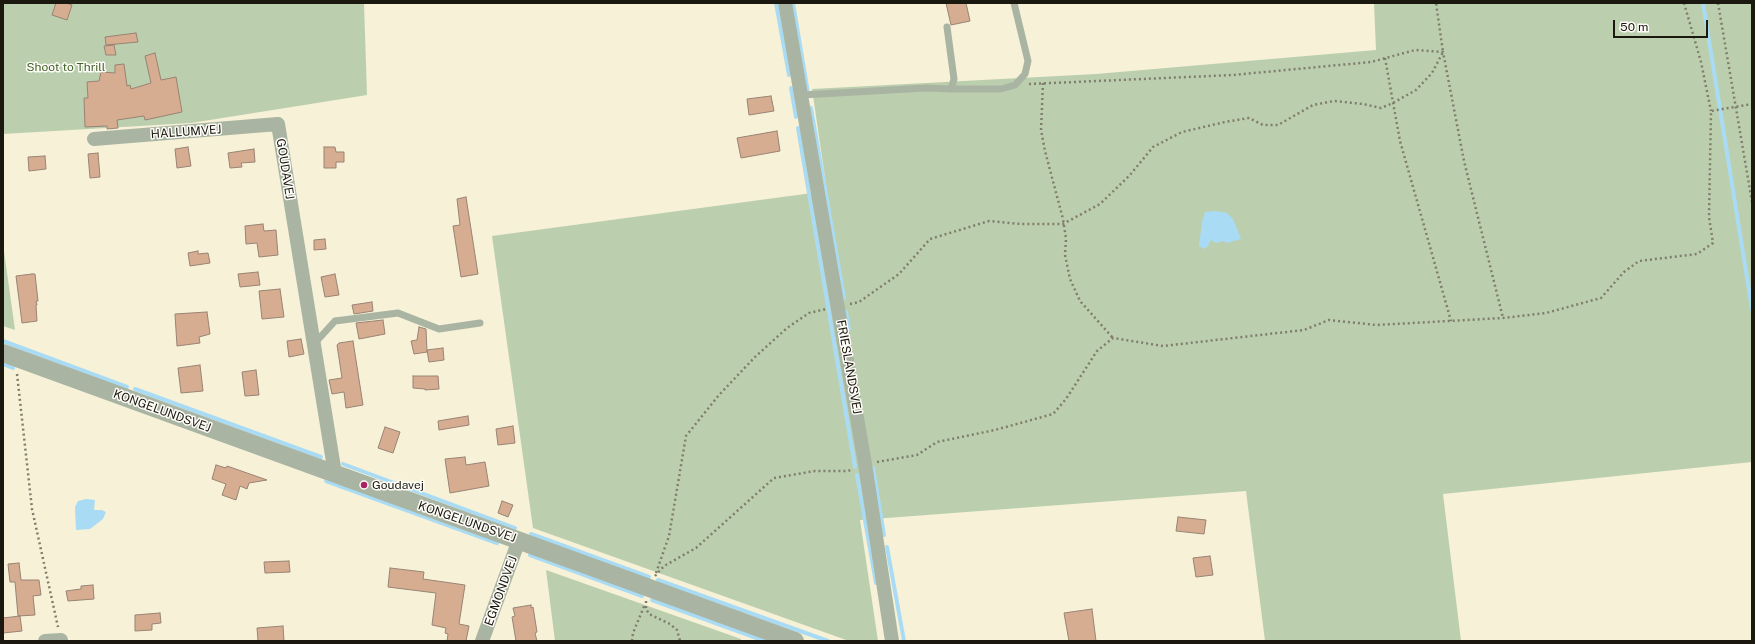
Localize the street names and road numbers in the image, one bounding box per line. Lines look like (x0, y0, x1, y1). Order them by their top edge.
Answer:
street label: HALLUMVEJ (150, 122, 222, 142)
street label: GOUDAVEJ (273, 138, 297, 200)
street label: FRIESLANDSVEJ (834, 319, 864, 415)
street label: KONGELUNDSVEJ (111, 387, 213, 435)
street label: KONGELUNDSVEJ (416, 498, 518, 546)
street label: EGMONDVEJ (482, 554, 520, 628)

